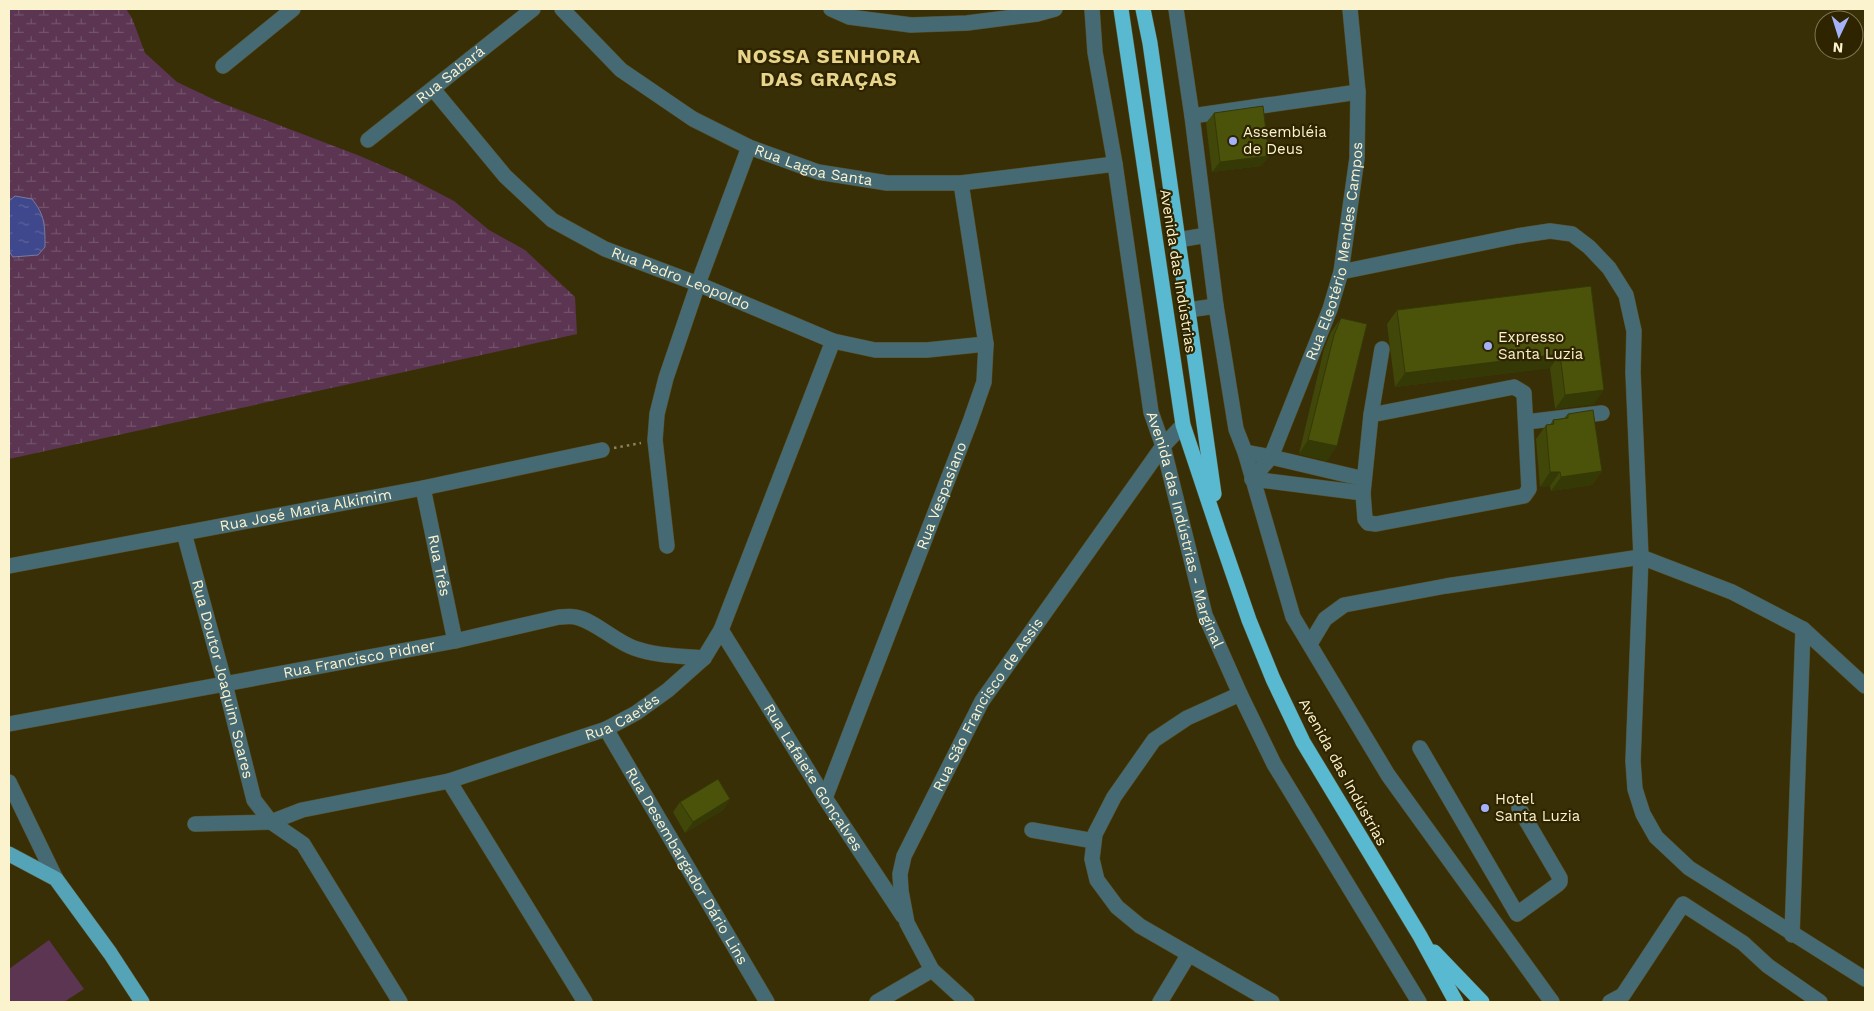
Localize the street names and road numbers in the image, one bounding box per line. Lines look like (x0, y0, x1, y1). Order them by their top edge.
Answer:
street label: Rua Sabará (412, 42, 489, 107)
street label: Rua Lagoa Santa (752, 141, 874, 190)
street label: Rua Eleotério Mendes Campos (1301, 142, 1366, 363)
street label: Avenida das Indústrias (1156, 188, 1200, 354)
street label: Rua Pedro Leopoldo (609, 243, 753, 314)
street label: Avenida das Indústrias - Marginal (1142, 409, 1228, 651)
street label: Rua Vespasiano (913, 439, 970, 552)
street label: Rua José Maria Alkimim (218, 485, 393, 535)
street label: Rua Três (424, 533, 454, 598)
street label: Rua Doutor Joaquim Soares (188, 577, 257, 780)
street label: Rua São Francisco de Assis (929, 614, 1047, 794)
street label: Rua Francisco Pidner (282, 636, 436, 682)
street label: Rua Caetés (583, 690, 663, 744)
street label: Avenida das Indústrias (1295, 695, 1391, 849)
street label: Rua Lafaiete Gonçalves (760, 701, 867, 855)
street label: Rua Desembargador Dário Lins (622, 764, 752, 968)

